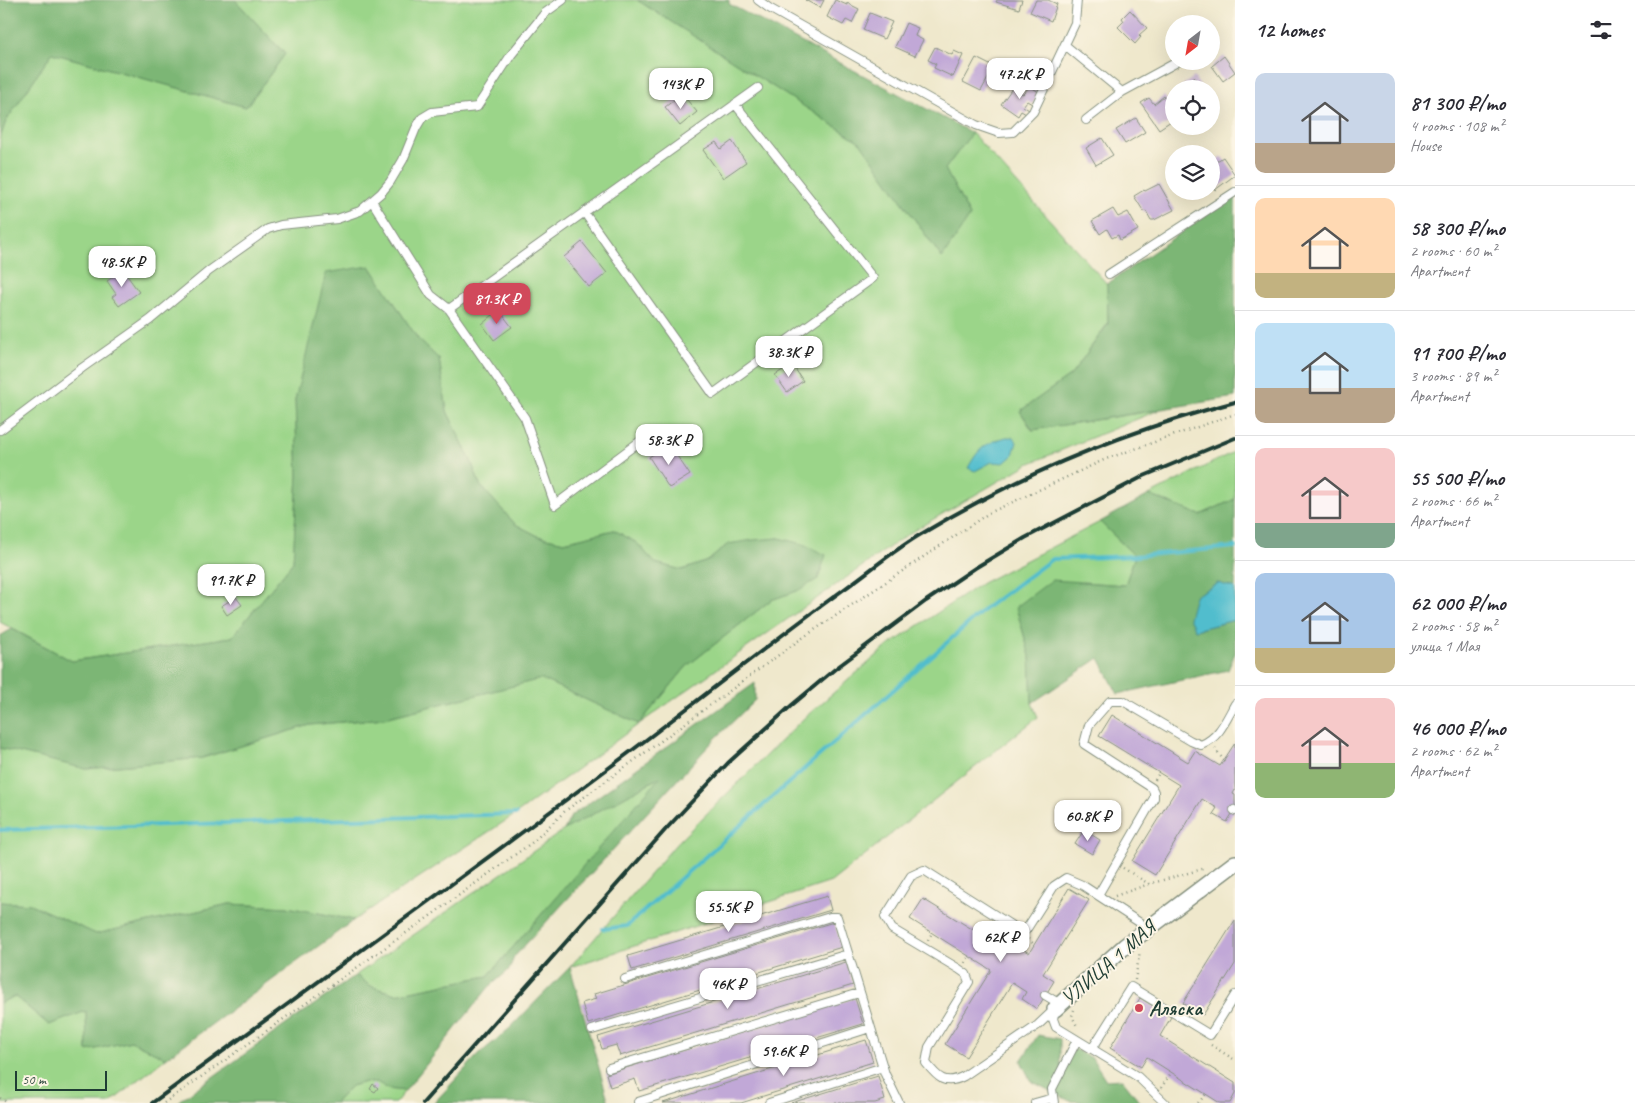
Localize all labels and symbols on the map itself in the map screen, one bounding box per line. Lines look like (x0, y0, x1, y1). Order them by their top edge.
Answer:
north arrow (1165, 15, 1220, 70)
pin: 47.2K ₽ (974, 58, 1066, 100)
pin: 143K ₽ (640, 68, 722, 110)
pin: 48.5K ₽ (76, 246, 168, 288)
pin: 81.3K ₽ (451, 282, 543, 325)
pin: 38.3K ₽ (743, 336, 835, 378)
pin: 58.3K ₽ (623, 424, 715, 466)
pin: 91.7K ₽ (185, 564, 277, 606)
pin: 60.8K ₽ (1042, 800, 1134, 842)
pin: 55.5K ₽ (683, 890, 775, 933)
street label: УЛИЦА 1 МАЯ (1055, 913, 1163, 1011)
pin: 62K ₽ (966, 920, 1036, 963)
pin: 46K ₽ (693, 968, 763, 1010)
place label: Аляска (1149, 995, 1204, 1021)
marker: Аляска (1133, 1002, 1145, 1014)
pin: 59.6K ₽ (738, 1034, 830, 1077)
scale bar (15, 1068, 108, 1091)

